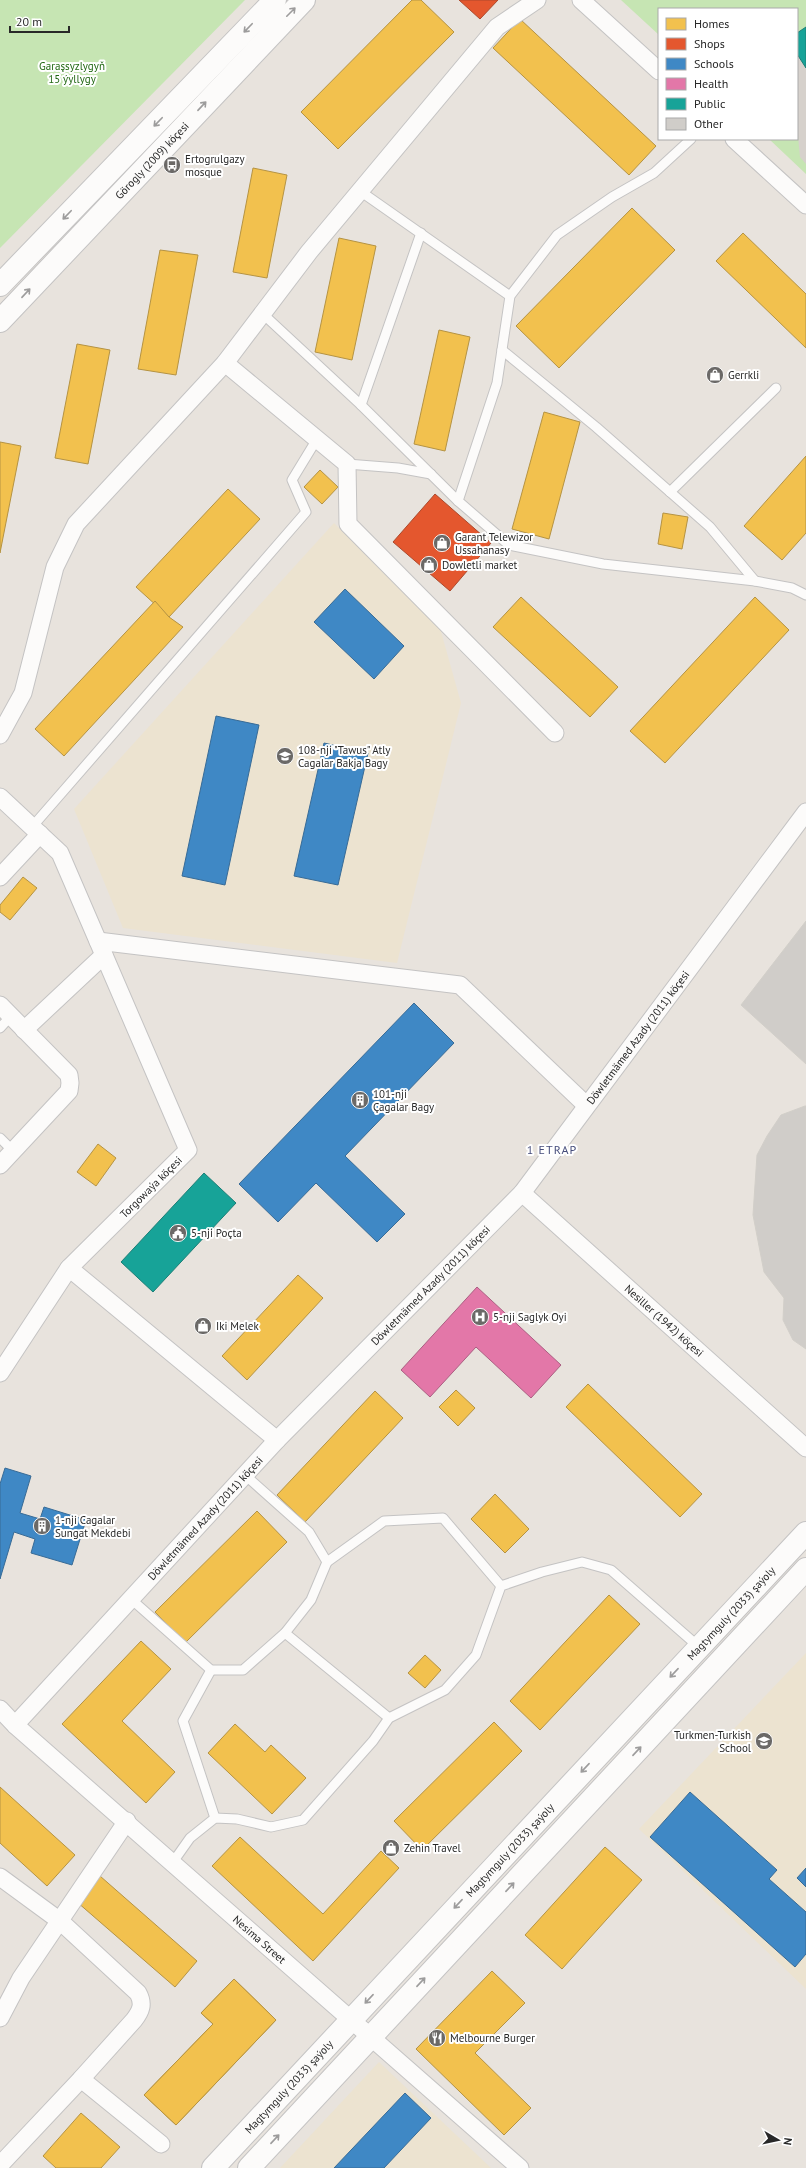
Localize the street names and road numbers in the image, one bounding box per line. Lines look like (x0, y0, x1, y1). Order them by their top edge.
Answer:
street label: Görogly (2009) köçesi (112, 119, 192, 202)
street label: Döwletmämed Azady (2011) köçesi (584, 968, 692, 1107)
street label: Torgowaýa köçesi (117, 1153, 185, 1221)
street label: Döwletmämed Azady (2011) köçesi (368, 1222, 493, 1348)
street label: Nesiller (1942) köçesi (622, 1282, 707, 1360)
street label: Döwletmämed Azady (2011) köçesi (145, 1453, 266, 1583)
street label: Magtymguly (2033) şaýoly (684, 1563, 779, 1663)
street label: Magtymguly (2033) şaýoly (463, 1800, 558, 1900)
street label: Nesima Street (230, 1912, 289, 1967)
street label: Magtymguly (2033) şaýoly (242, 2036, 336, 2137)

